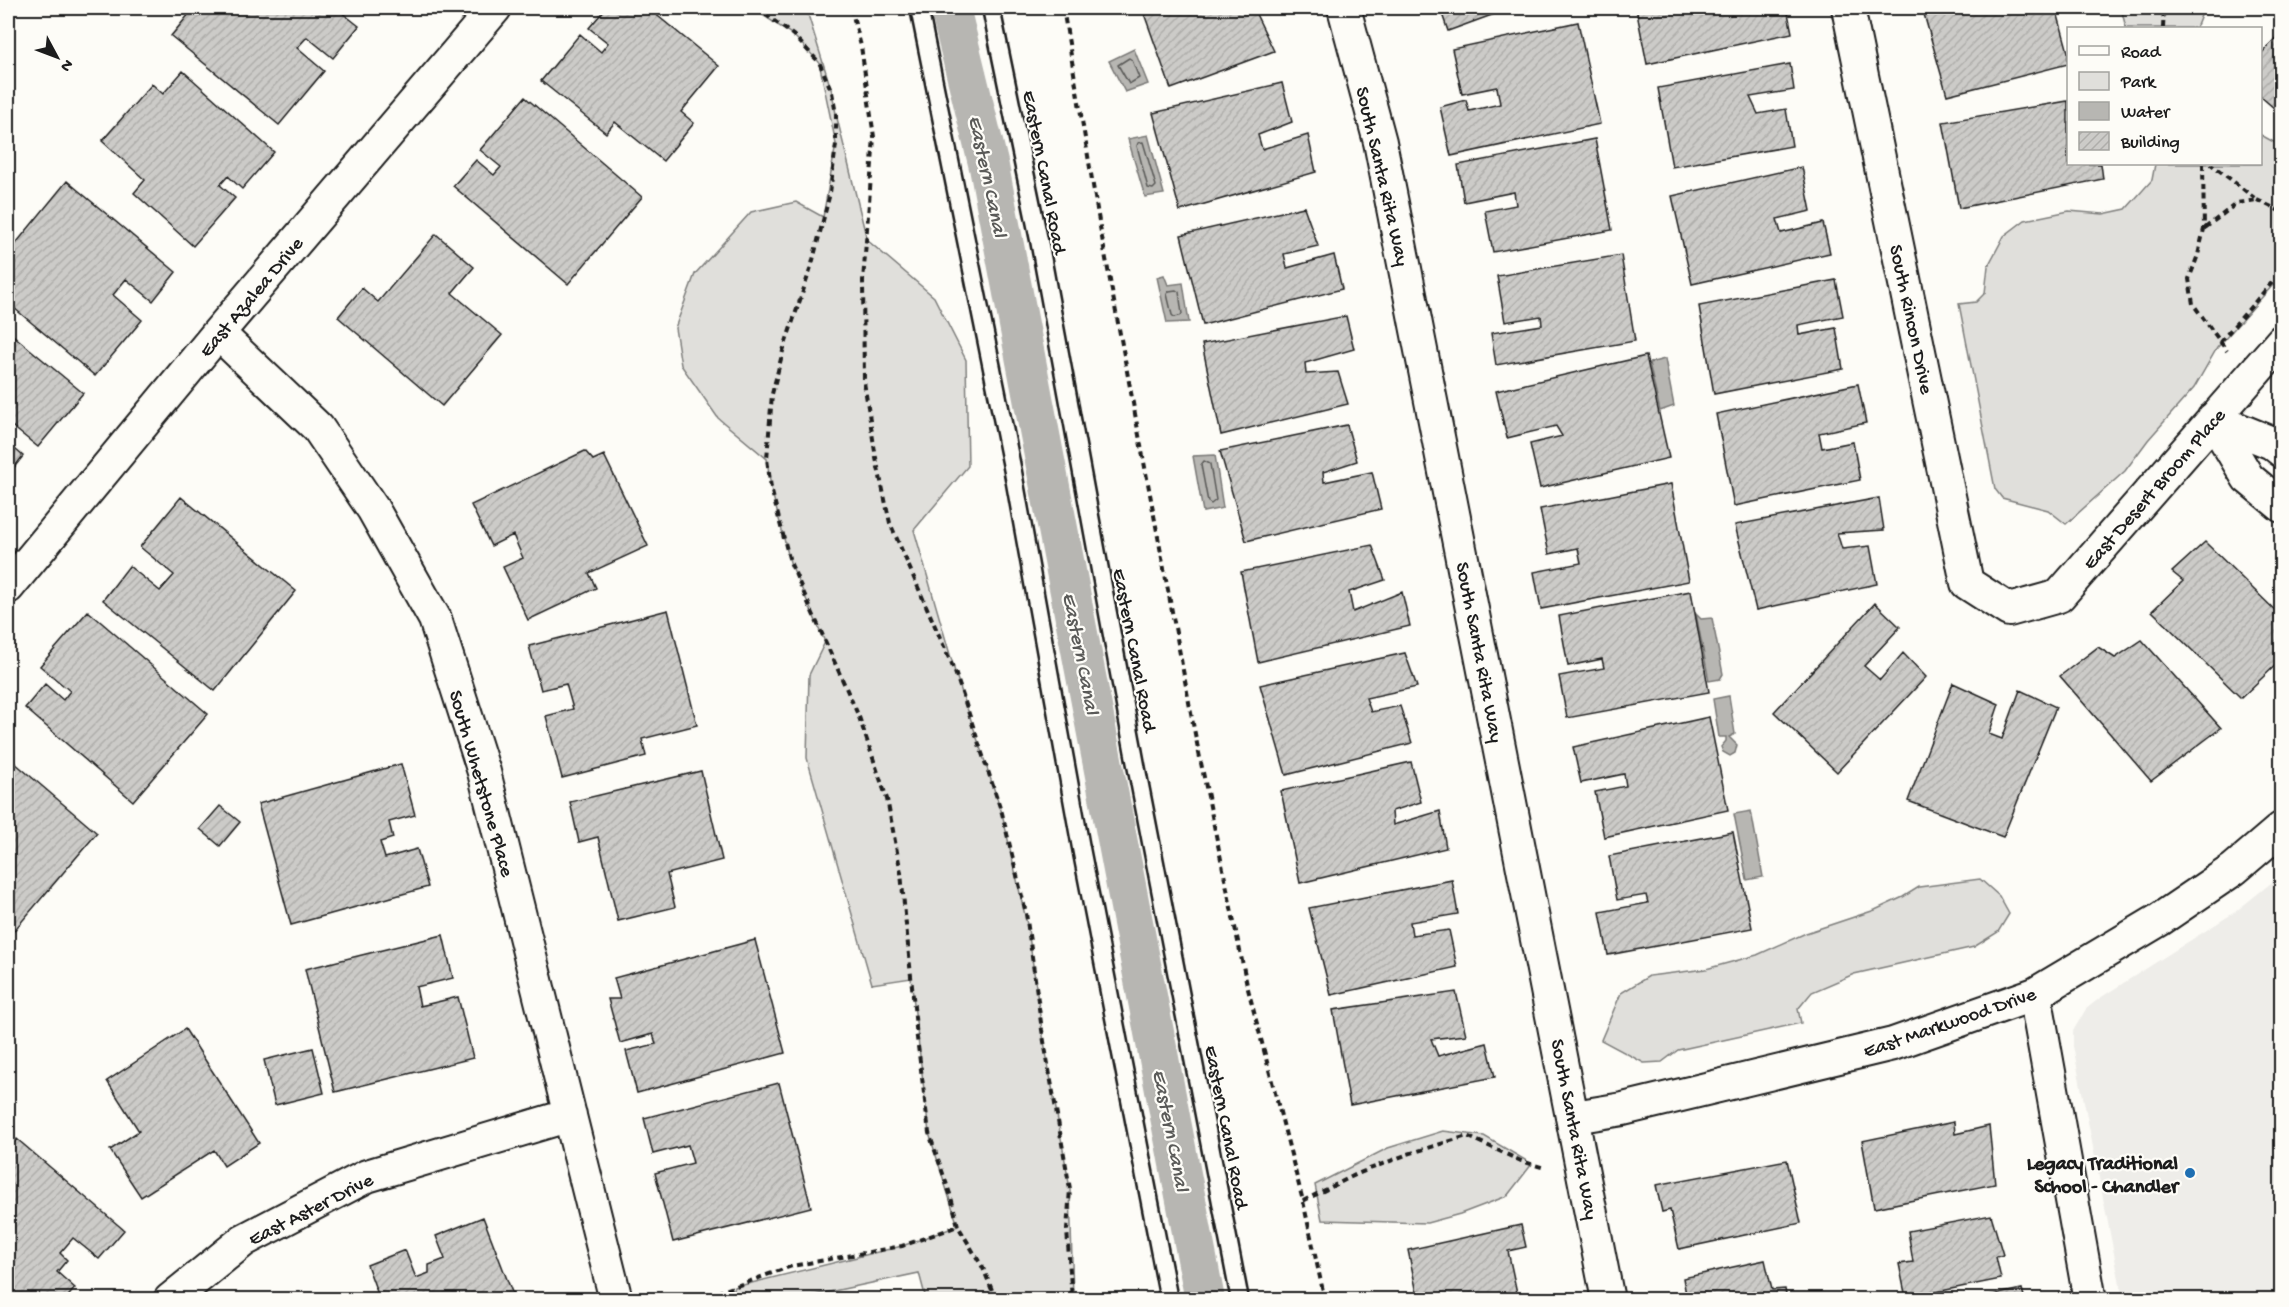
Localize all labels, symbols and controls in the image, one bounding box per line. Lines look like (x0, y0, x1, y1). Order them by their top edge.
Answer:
north arrow (27, 27, 87, 87)
legend (2067, 27, 2262, 165)
text: Road (2121, 43, 2162, 64)
text: N (55, 54, 76, 75)
text: Park (2120, 73, 2157, 94)
street label: South Santa Rita Way (1349, 85, 1412, 269)
street label: Eastern Canal Road (1015, 89, 1070, 259)
text: Water (2121, 103, 2171, 124)
water label: Eastern Canal (961, 114, 1011, 241)
text: Building (2120, 133, 2180, 154)
street label: East Azalea Drive (196, 233, 310, 363)
street label: South Rincon Drive (1883, 243, 1937, 397)
street label: East Desert Broom Place (2080, 405, 2232, 575)
street label: South Santa Rita Way (1449, 560, 1506, 745)
street label: Eastern Canal Road (1105, 567, 1160, 737)
water label: Eastern Canal (1055, 591, 1103, 718)
street label: South Whetstone Place (442, 688, 517, 881)
street label: East Markwood Drive (1861, 984, 2040, 1065)
street label: South Santa Rita Way (1544, 1037, 1601, 1222)
street label: Eastern Canal Road (1197, 1044, 1252, 1214)
water label: Eastern Canal (1145, 1068, 1193, 1195)
place label: Legacy Traditional School - Chandler (2027, 1154, 2180, 1200)
marker: Legacy Traditional School - Chandler (2183, 1166, 2197, 1180)
street label: East Aster Drive (245, 1169, 378, 1252)

